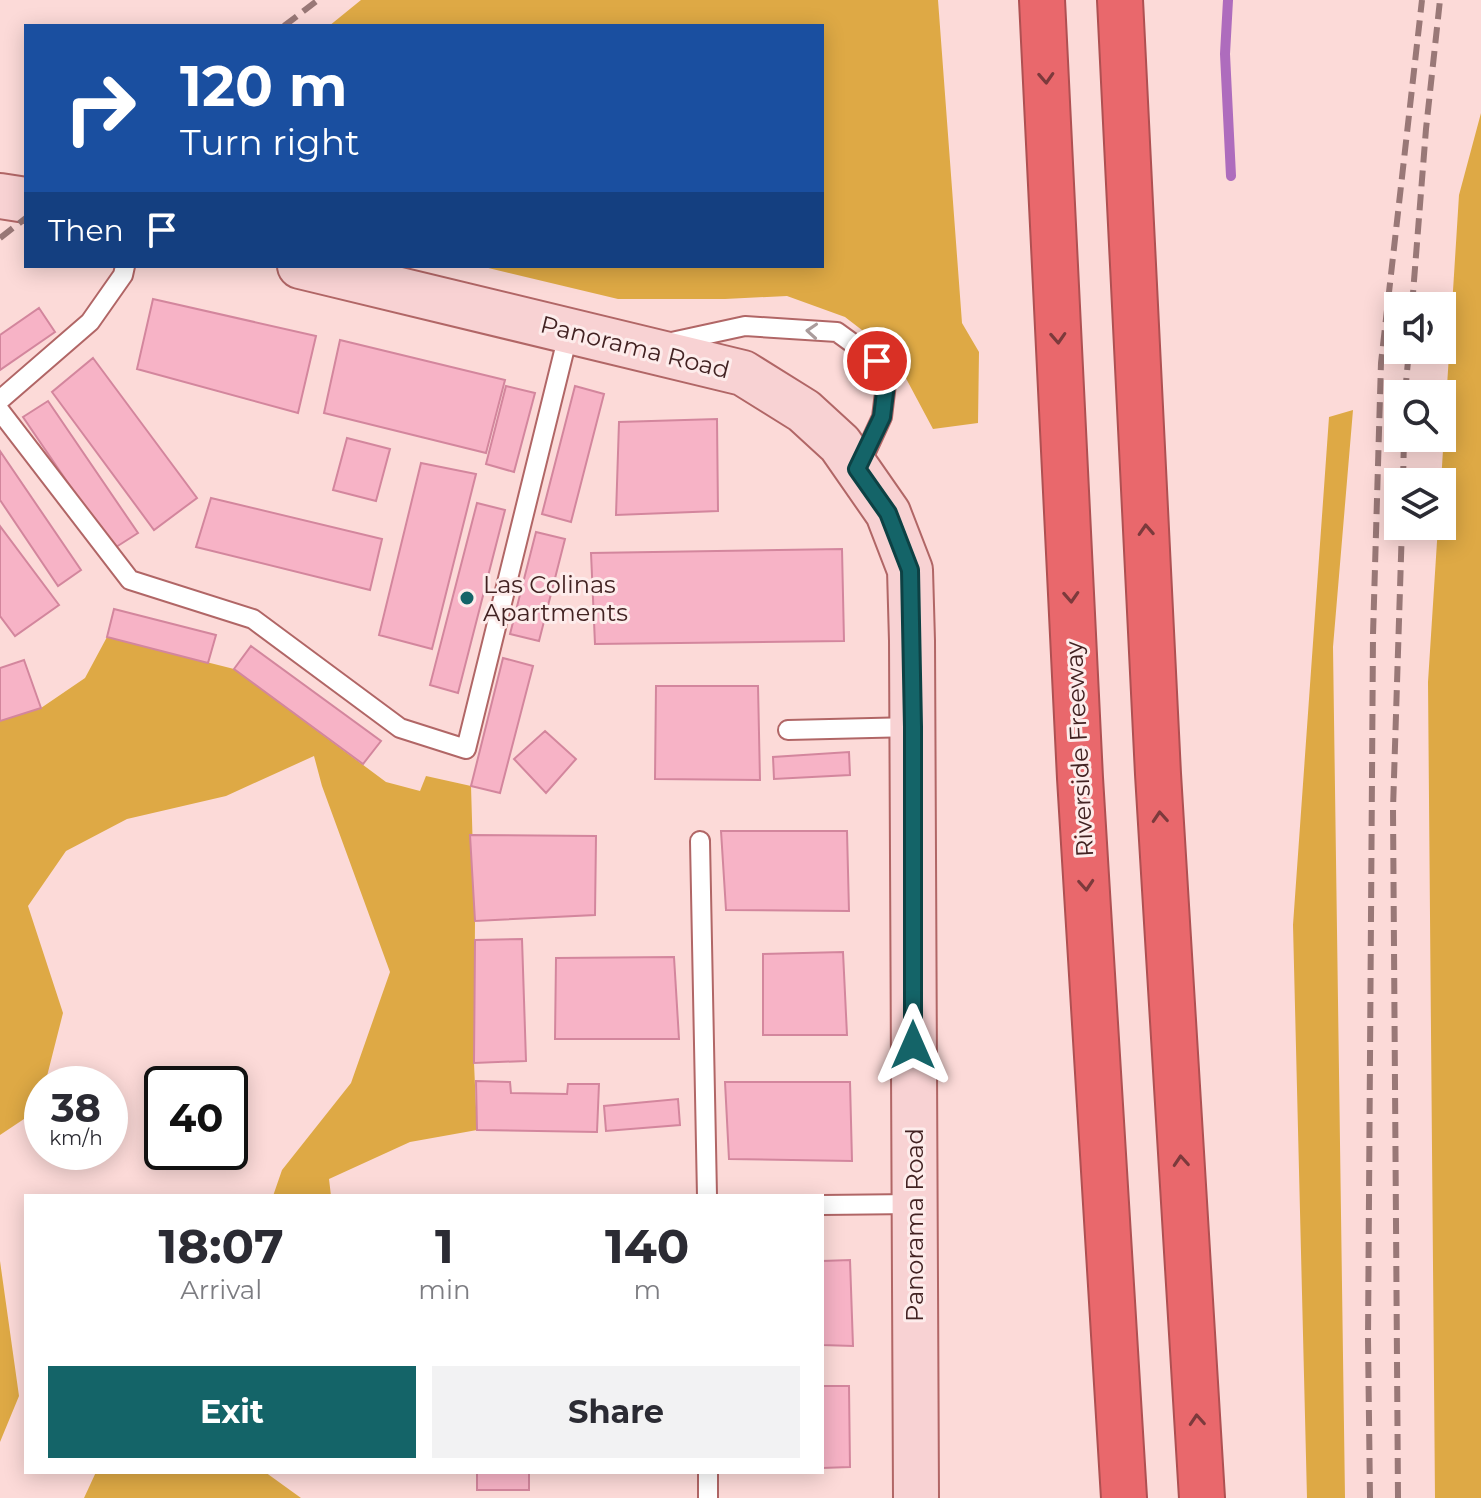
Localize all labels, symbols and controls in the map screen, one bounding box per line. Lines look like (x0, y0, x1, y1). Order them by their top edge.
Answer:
text: 120 m (180, 52, 348, 120)
icon: right (48, 56, 152, 160)
one-way arrow (1037, 72, 1054, 85)
text: Turn right (180, 120, 360, 164)
icon: arrive (140, 208, 184, 252)
text: Then (48, 212, 124, 249)
map controls (1384, 292, 1456, 540)
button: sound (1384, 292, 1456, 364)
street label: Panorama Road (537, 309, 733, 385)
one-way arrow (805, 323, 818, 340)
pin (843, 327, 911, 395)
one-way arrow (1050, 332, 1067, 345)
icon: arrive (855, 339, 899, 383)
button: search (1384, 380, 1456, 452)
button: layers (1384, 468, 1456, 540)
one-way arrow (1138, 523, 1155, 536)
place label: Las Colinas Apartments (483, 570, 628, 627)
marker: Las Colinas Apartments (458, 589, 476, 607)
one-way arrow (1062, 591, 1079, 604)
street label: Riverside Freeway (1059, 640, 1099, 858)
one-way arrow (1152, 810, 1169, 823)
one-way arrow (1078, 879, 1095, 892)
position arrow (871, 1003, 955, 1087)
speed limit sign: 40 (144, 1066, 248, 1170)
text: 38 (51, 1083, 101, 1132)
text: km/h (49, 1126, 103, 1150)
street label: Panorama Road (900, 1128, 929, 1322)
one-way arrow (1173, 1154, 1190, 1167)
text: 18:07 (159, 1217, 284, 1275)
text: 1 (435, 1217, 454, 1275)
text: 140 (605, 1217, 689, 1275)
text: Arrival (180, 1274, 262, 1306)
text: min (418, 1274, 470, 1306)
text: m (633, 1274, 661, 1306)
button: Exit (48, 1366, 416, 1458)
button: Share (432, 1366, 800, 1458)
one-way arrow (1189, 1413, 1206, 1426)

